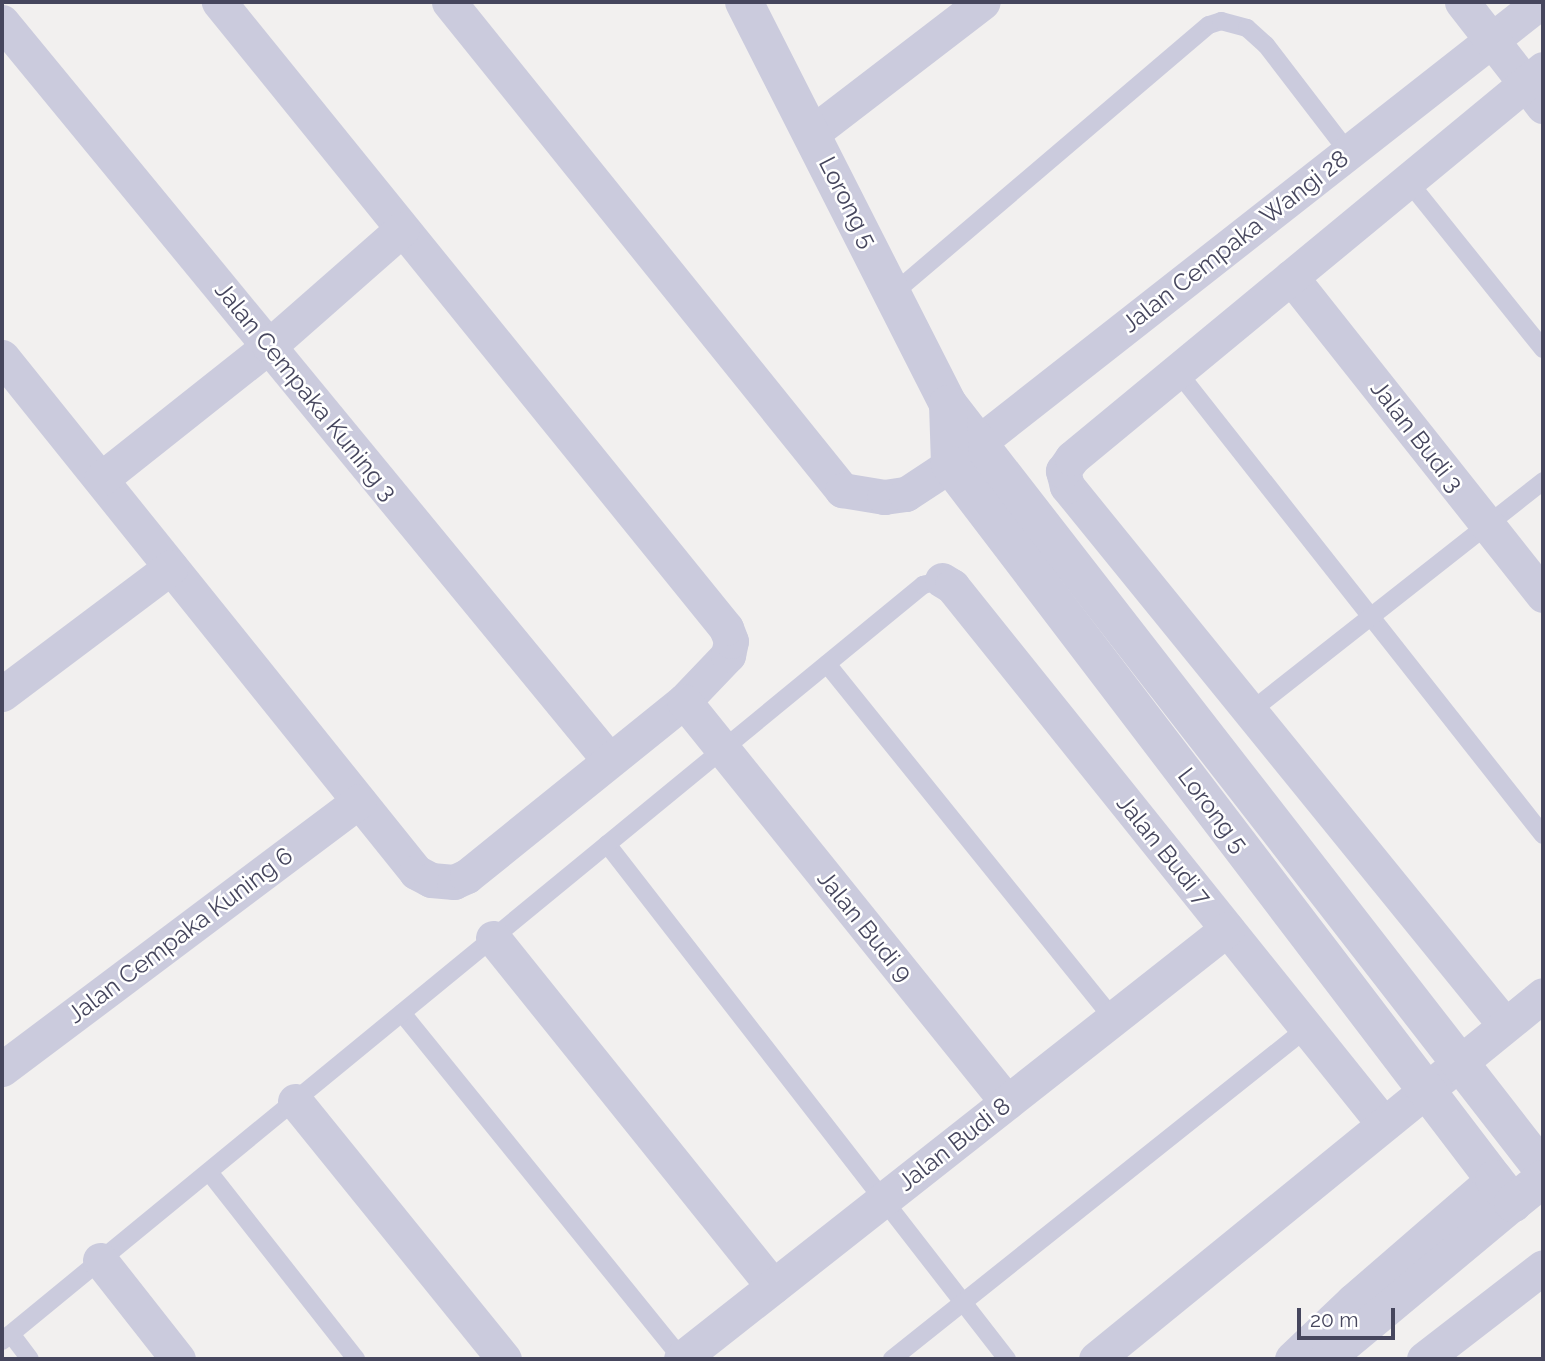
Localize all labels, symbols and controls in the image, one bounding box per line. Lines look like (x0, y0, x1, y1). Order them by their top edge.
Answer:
street label: Jalan Cempaka Wangi 28 (1116, 143, 1354, 339)
street label: Lorong 5 (813, 152, 883, 252)
street label: Jalan Cempaka Kuning 3 (209, 276, 403, 506)
street label: Jalan Budi 3 (1365, 375, 1469, 497)
street label: Lorong 5 (1172, 762, 1254, 858)
street label: Jalan Budi 7 (1111, 789, 1217, 911)
street label: Jalan Cempaka Kuning 6 (62, 841, 298, 1029)
street label: Jalan Budi 9 (811, 865, 919, 987)
street label: Jalan Budi 8 (892, 1091, 1016, 1197)
scale bar (1300, 1294, 1398, 1338)
text: 20 m (1310, 1307, 1358, 1332)

